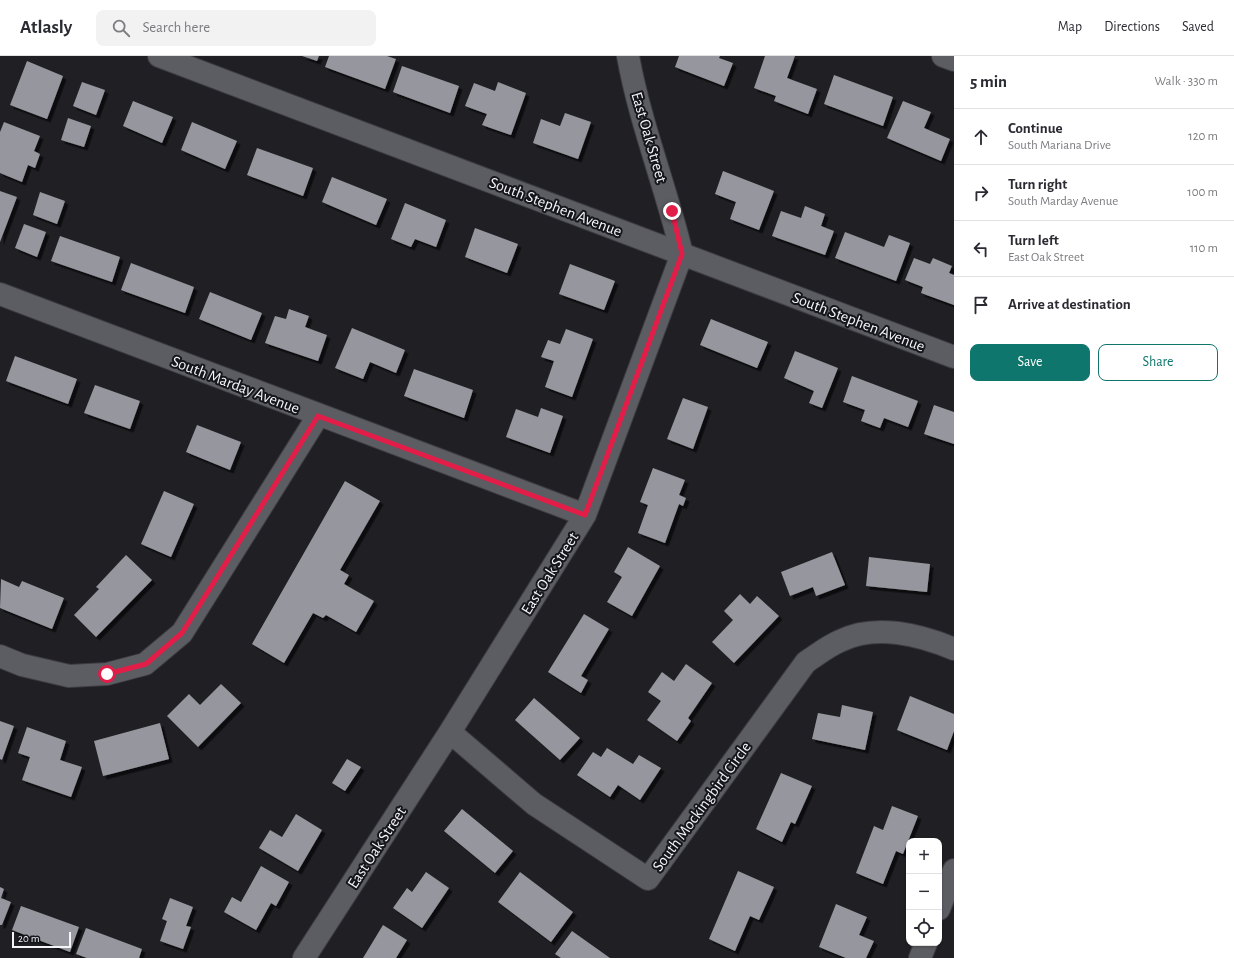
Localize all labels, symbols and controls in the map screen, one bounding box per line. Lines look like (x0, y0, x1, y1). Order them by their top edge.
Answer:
search box (96, 10, 376, 46)
icon: search (110, 17, 132, 39)
text: Atlasly (20, 18, 72, 37)
text: Search here (142, 20, 210, 35)
text: Map (1058, 20, 1082, 34)
text: Directions (1104, 20, 1160, 34)
text: Saved (1182, 20, 1214, 34)
text: 5 min (970, 73, 1007, 90)
text: Walk · 330 m (1155, 75, 1218, 88)
street label: East Oak Street (628, 90, 670, 184)
text: Continue (1008, 121, 1063, 136)
icon: ahead (970, 126, 992, 148)
text: 120 m (1188, 130, 1218, 143)
text: South Mariana Drive (1008, 139, 1111, 152)
street label: South Stephen Avenue (487, 174, 624, 240)
text: Turn right (1008, 177, 1067, 192)
icon: right (970, 182, 992, 204)
text: 100 m (1187, 186, 1218, 199)
text: South Marday Avenue (1008, 195, 1118, 208)
route end (663, 202, 681, 220)
text: Turn left (1008, 233, 1059, 248)
icon: left (970, 238, 992, 260)
text: 110 m (1190, 242, 1218, 255)
text: East Oak Street (1008, 251, 1084, 264)
street label: South Stephen Avenue (790, 289, 927, 355)
icon: arrive (970, 294, 992, 316)
text: Arrive at destination (1008, 297, 1131, 312)
button: Save (970, 344, 1090, 381)
button: Share (1098, 344, 1218, 381)
street label: South Marday Avenue (169, 353, 302, 418)
street label: East Oak Street (518, 530, 581, 617)
route start (98, 665, 116, 683)
street label: South Mockingbird Circle (650, 739, 754, 874)
street label: East Oak Street (345, 804, 409, 891)
map controls (906, 838, 942, 946)
button: + (906, 838, 942, 874)
button: − (906, 874, 942, 910)
button: locate (906, 910, 942, 946)
scale bar (12, 930, 71, 949)
text: 20 m (18, 933, 39, 944)

